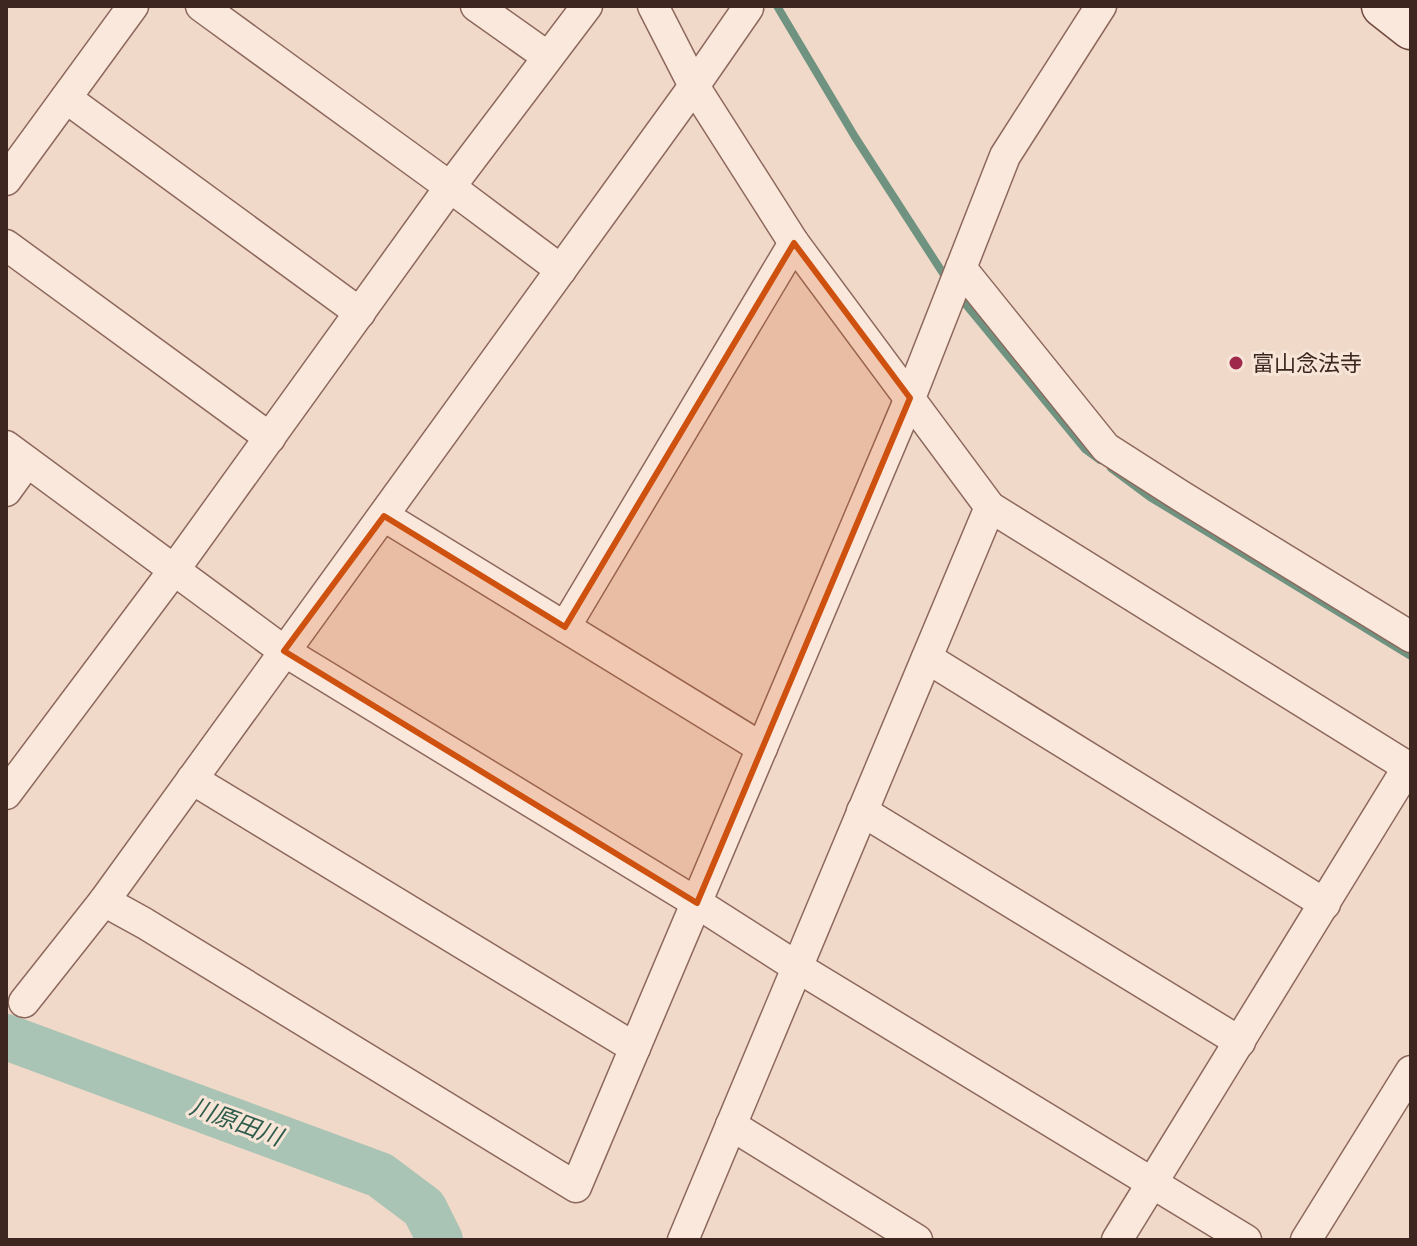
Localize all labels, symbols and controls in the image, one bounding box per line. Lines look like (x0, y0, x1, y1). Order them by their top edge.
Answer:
place label: 富山念法寺 (1252, 351, 1362, 376)
marker: 富山念法寺 (1227, 354, 1245, 372)
water label: 川原田川 (186, 1092, 289, 1153)

